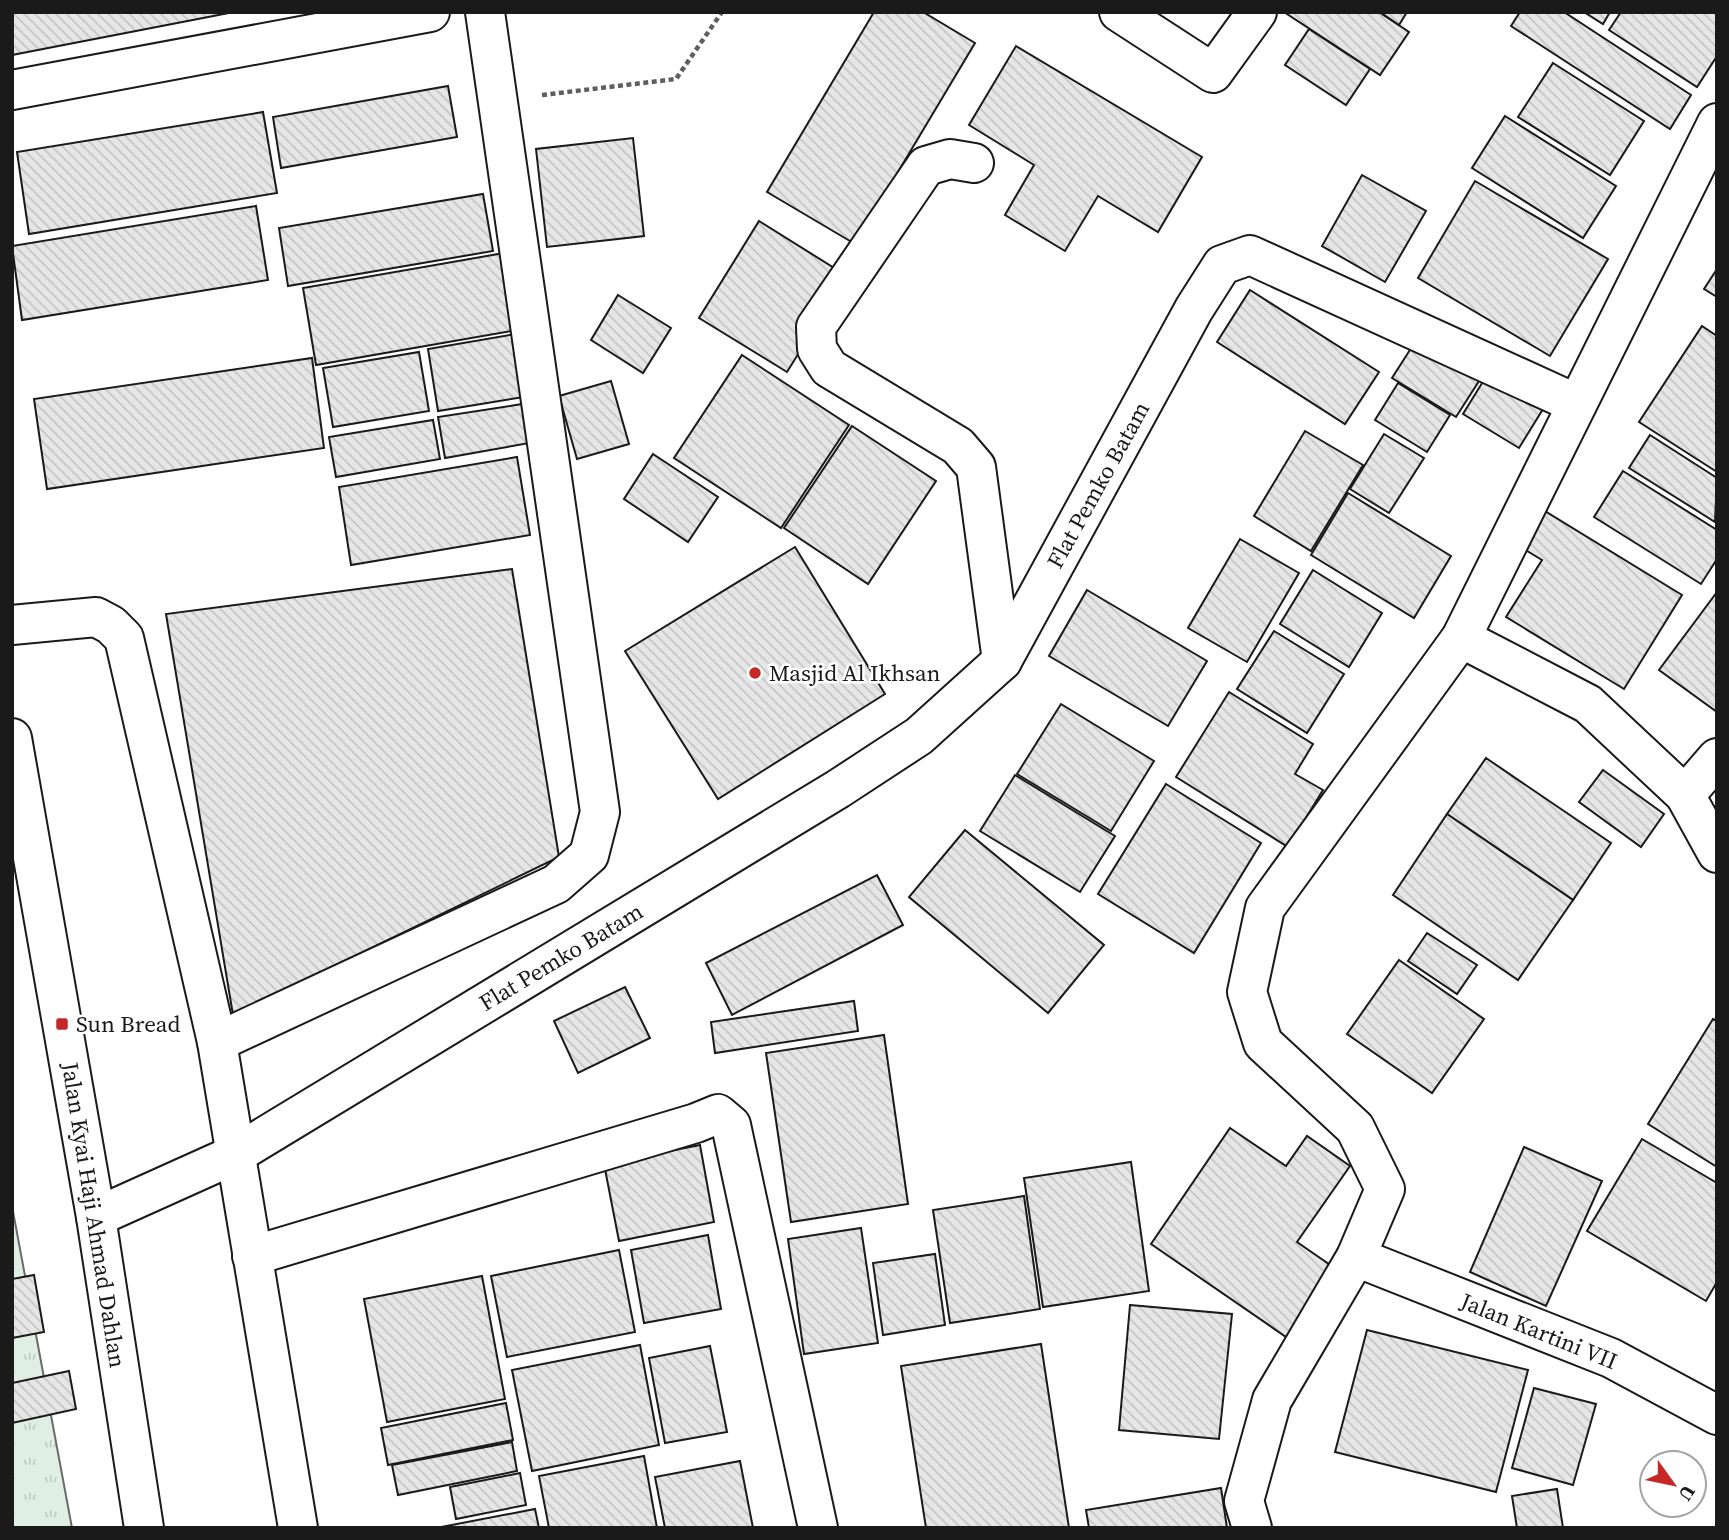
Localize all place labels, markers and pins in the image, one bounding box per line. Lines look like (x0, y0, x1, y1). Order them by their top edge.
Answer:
place label: Masjid Al Ikhsan (769, 657, 941, 689)
marker: Masjid Al Ikhsan (747, 665, 763, 681)
place label: Sun Bread (76, 1008, 180, 1040)
marker: Sun Bread (54, 1016, 70, 1032)

